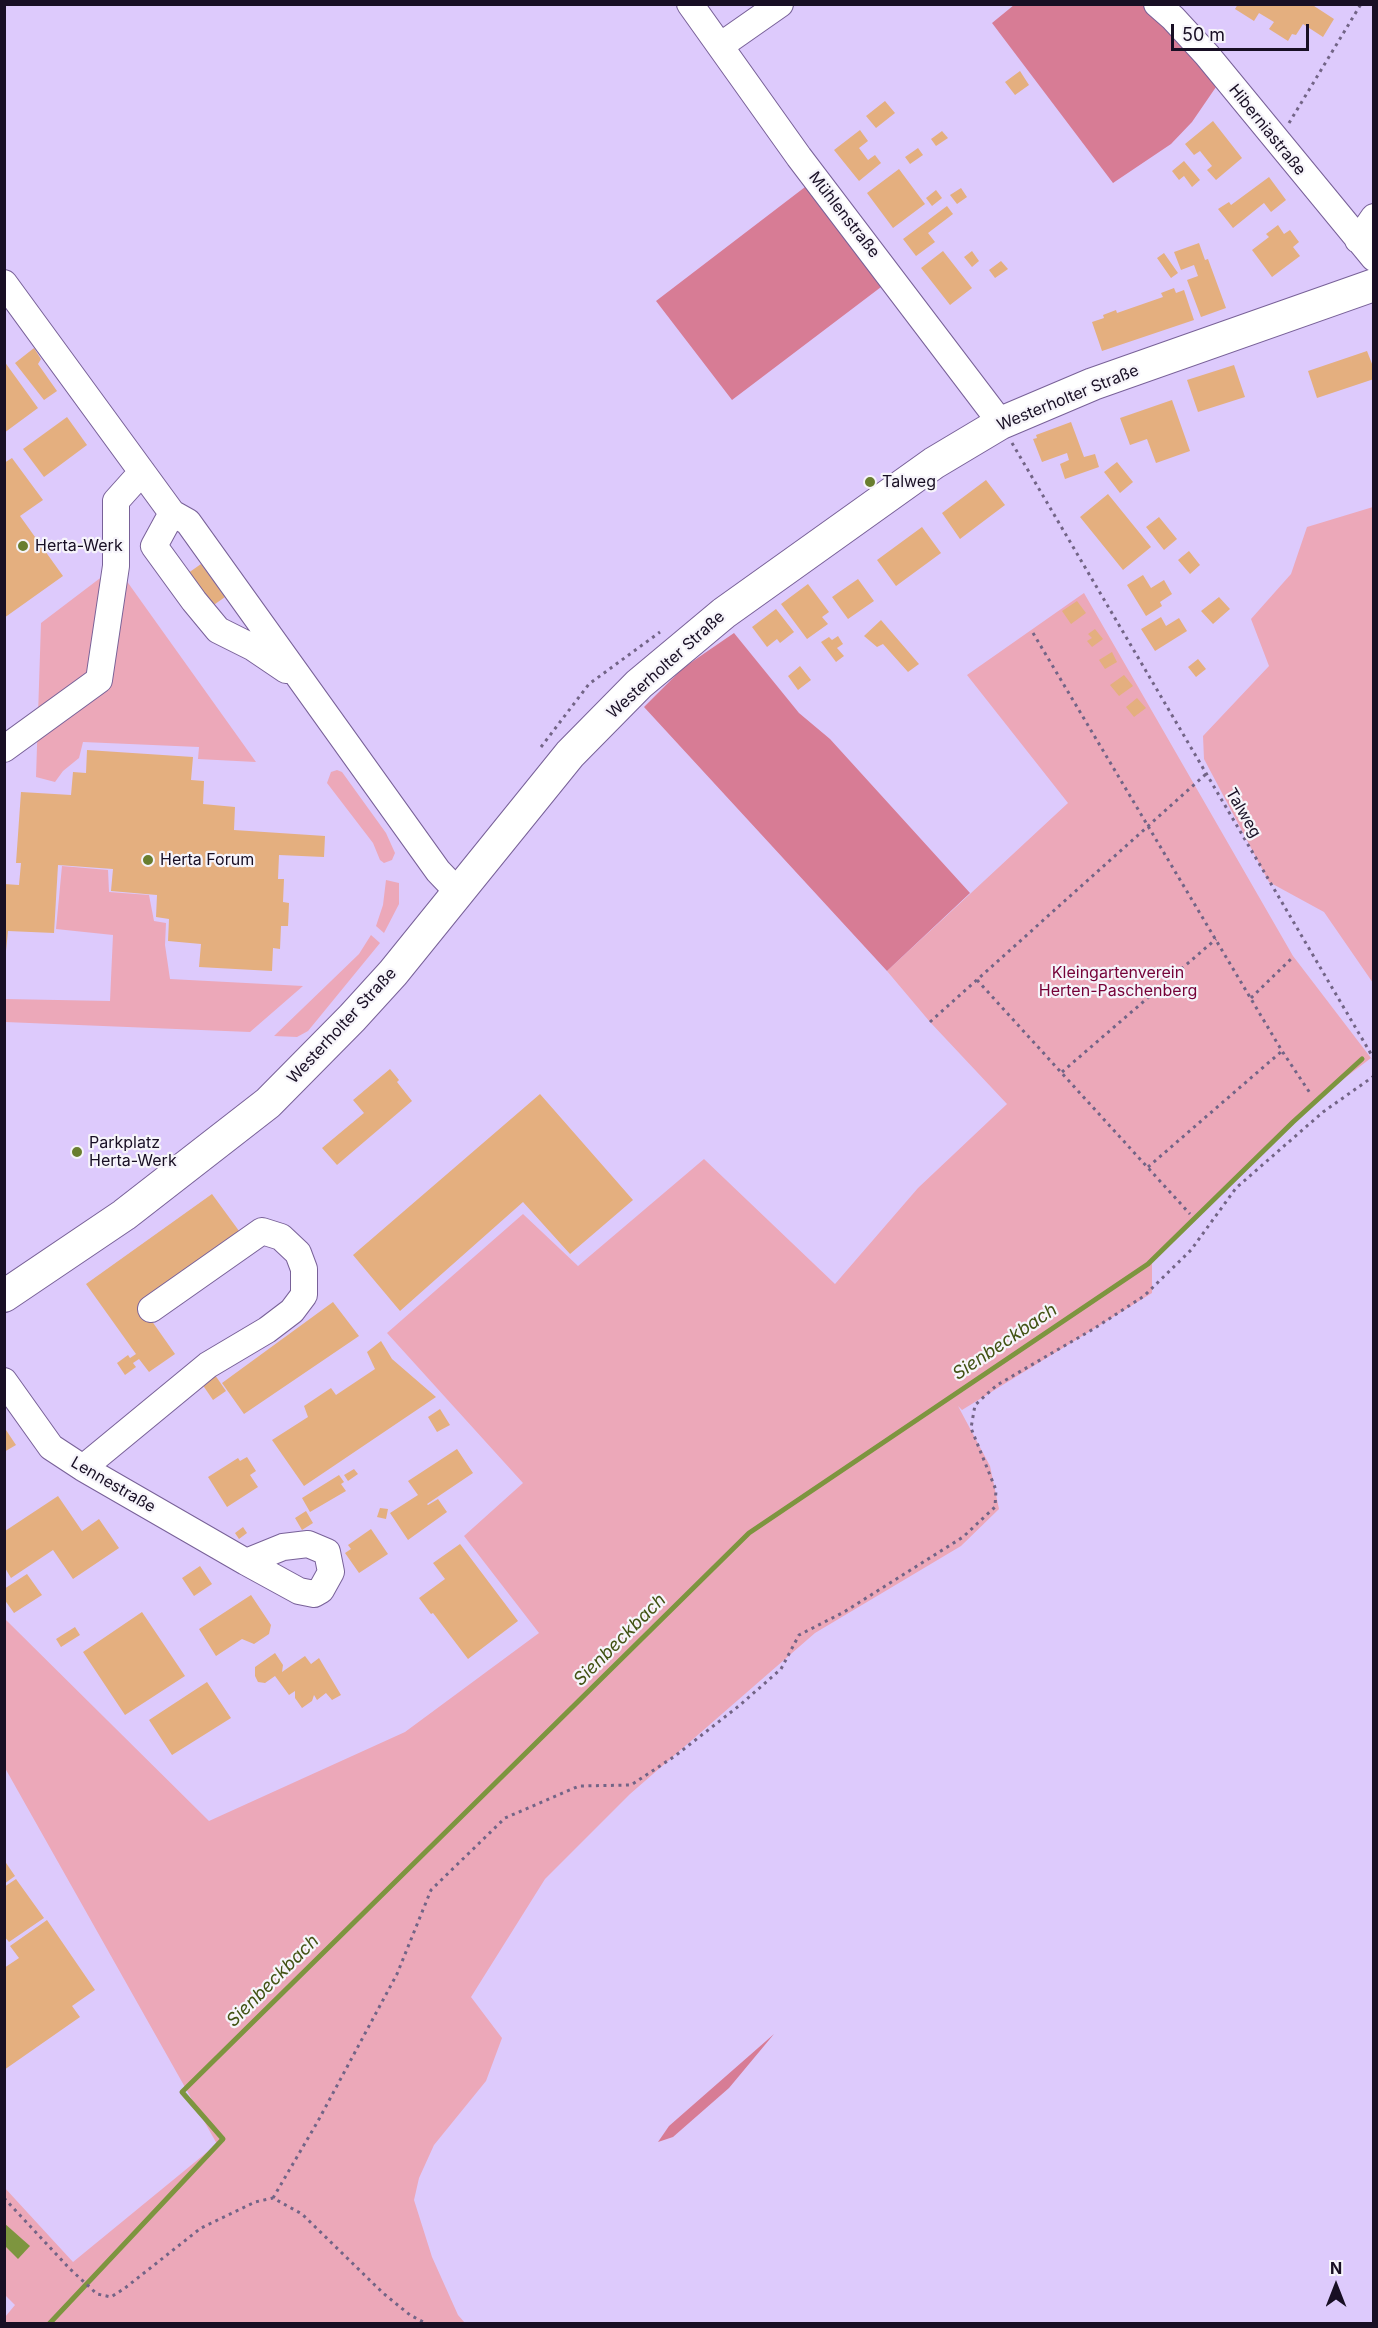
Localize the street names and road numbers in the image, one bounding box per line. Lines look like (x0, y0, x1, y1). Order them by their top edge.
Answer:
street label: Hiberniastraße (1225, 81, 1309, 179)
street label: Mühlenstraße (804, 168, 884, 262)
street label: Westerholter Straße (994, 361, 1142, 435)
street label: Westerholter Straße (603, 607, 729, 723)
street label: Talweg (1221, 785, 1265, 841)
street label: Westerholter Straße (283, 964, 401, 1088)
street label: Lennestraße (67, 1453, 159, 1517)

